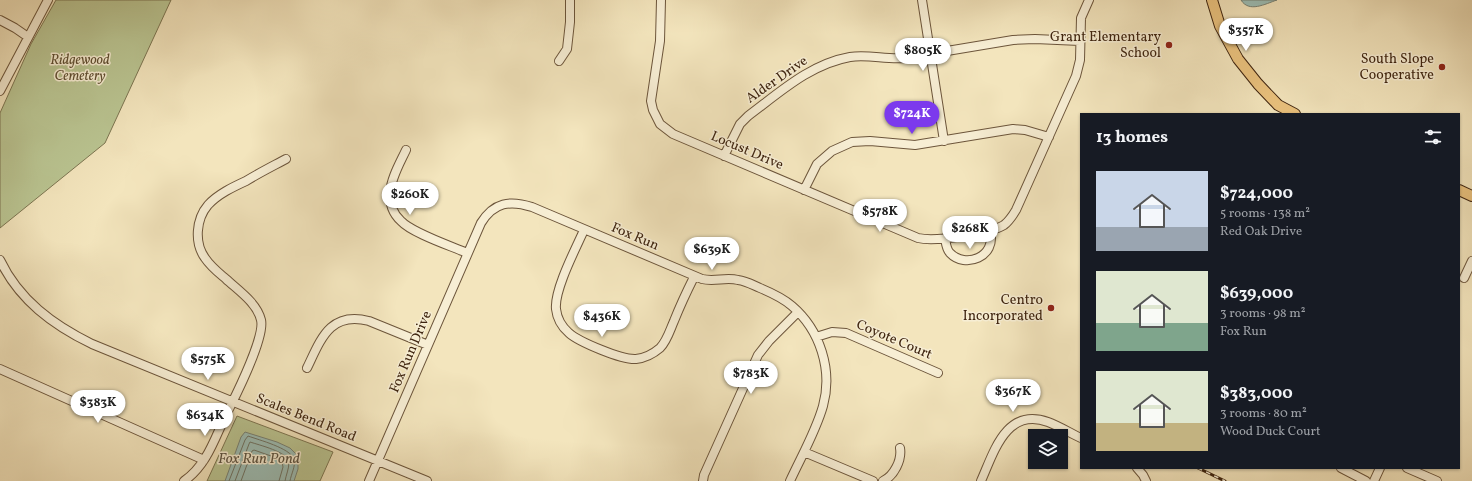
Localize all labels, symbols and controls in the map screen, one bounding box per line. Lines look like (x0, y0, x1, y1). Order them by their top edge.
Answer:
pin: $357K (1218, 18, 1274, 52)
text: $357K (1228, 22, 1264, 40)
place label: Grant Elementary School (1050, 28, 1161, 63)
pin: $805K (895, 38, 951, 72)
marker: Grant Elementary School (1164, 40, 1174, 50)
text: $805K (904, 42, 942, 60)
place label: South Slope Cooperative (1360, 50, 1434, 85)
park label: Ridgewood Cemetery (50, 51, 110, 86)
street label: Alder Drive (742, 52, 812, 108)
marker: South Slope Cooperative (1437, 62, 1447, 72)
pin: $724K (884, 101, 940, 135)
text: $724K (893, 105, 931, 123)
text: 13 homes (1096, 126, 1168, 149)
icon: filters (1422, 126, 1444, 148)
street label: Locust Drive (708, 127, 787, 175)
pin: $260K (382, 182, 438, 216)
text: $724,000 (1220, 182, 1293, 205)
text: $260K (391, 186, 429, 204)
icon: home (1128, 187, 1176, 235)
pin: $578K (852, 199, 908, 233)
text: $578K (862, 203, 898, 221)
text: 5 rooms · 138 m² (1220, 205, 1310, 223)
pin: $268K (942, 216, 998, 250)
street label: Fox Run (608, 218, 662, 256)
text: $268K (951, 220, 989, 238)
text: Red Oak Drive (1220, 223, 1302, 241)
pin: $639K (684, 237, 740, 271)
text: $639K (693, 241, 731, 259)
text: $639,000 (1220, 282, 1293, 305)
icon: home (1128, 287, 1176, 335)
place label: Centro Incorporated (963, 291, 1043, 326)
marker: Centro Incorporated (1046, 303, 1056, 313)
pin: $436K (574, 304, 630, 338)
text: 3 rooms · 98 m² (1220, 305, 1306, 323)
street label: Fox Run Drive (385, 308, 437, 396)
text: $436K (583, 308, 621, 326)
street label: Coyote Court (853, 315, 935, 365)
text: Fox Run (1220, 323, 1267, 341)
pin: $575K (180, 347, 236, 381)
text: $575K (190, 351, 226, 369)
pin: $783K (723, 361, 779, 395)
text: $783K (733, 365, 769, 383)
pin: $367K (985, 379, 1041, 413)
text: $383,000 (1220, 382, 1293, 405)
text: $367K (995, 383, 1031, 401)
icon: home (1128, 387, 1176, 435)
street label: Scales Bend Road (253, 389, 359, 447)
pin: $383K (70, 390, 126, 424)
text: $383K (79, 394, 117, 412)
pin: $634K (177, 403, 233, 437)
text: 3 rooms · 80 m² (1220, 405, 1307, 423)
text: $634K (186, 407, 224, 425)
text: Wood Duck Court (1220, 423, 1321, 441)
map controls (1028, 429, 1068, 469)
button: layers (1028, 429, 1068, 469)
water label: Fox Run Pond (218, 449, 300, 470)

